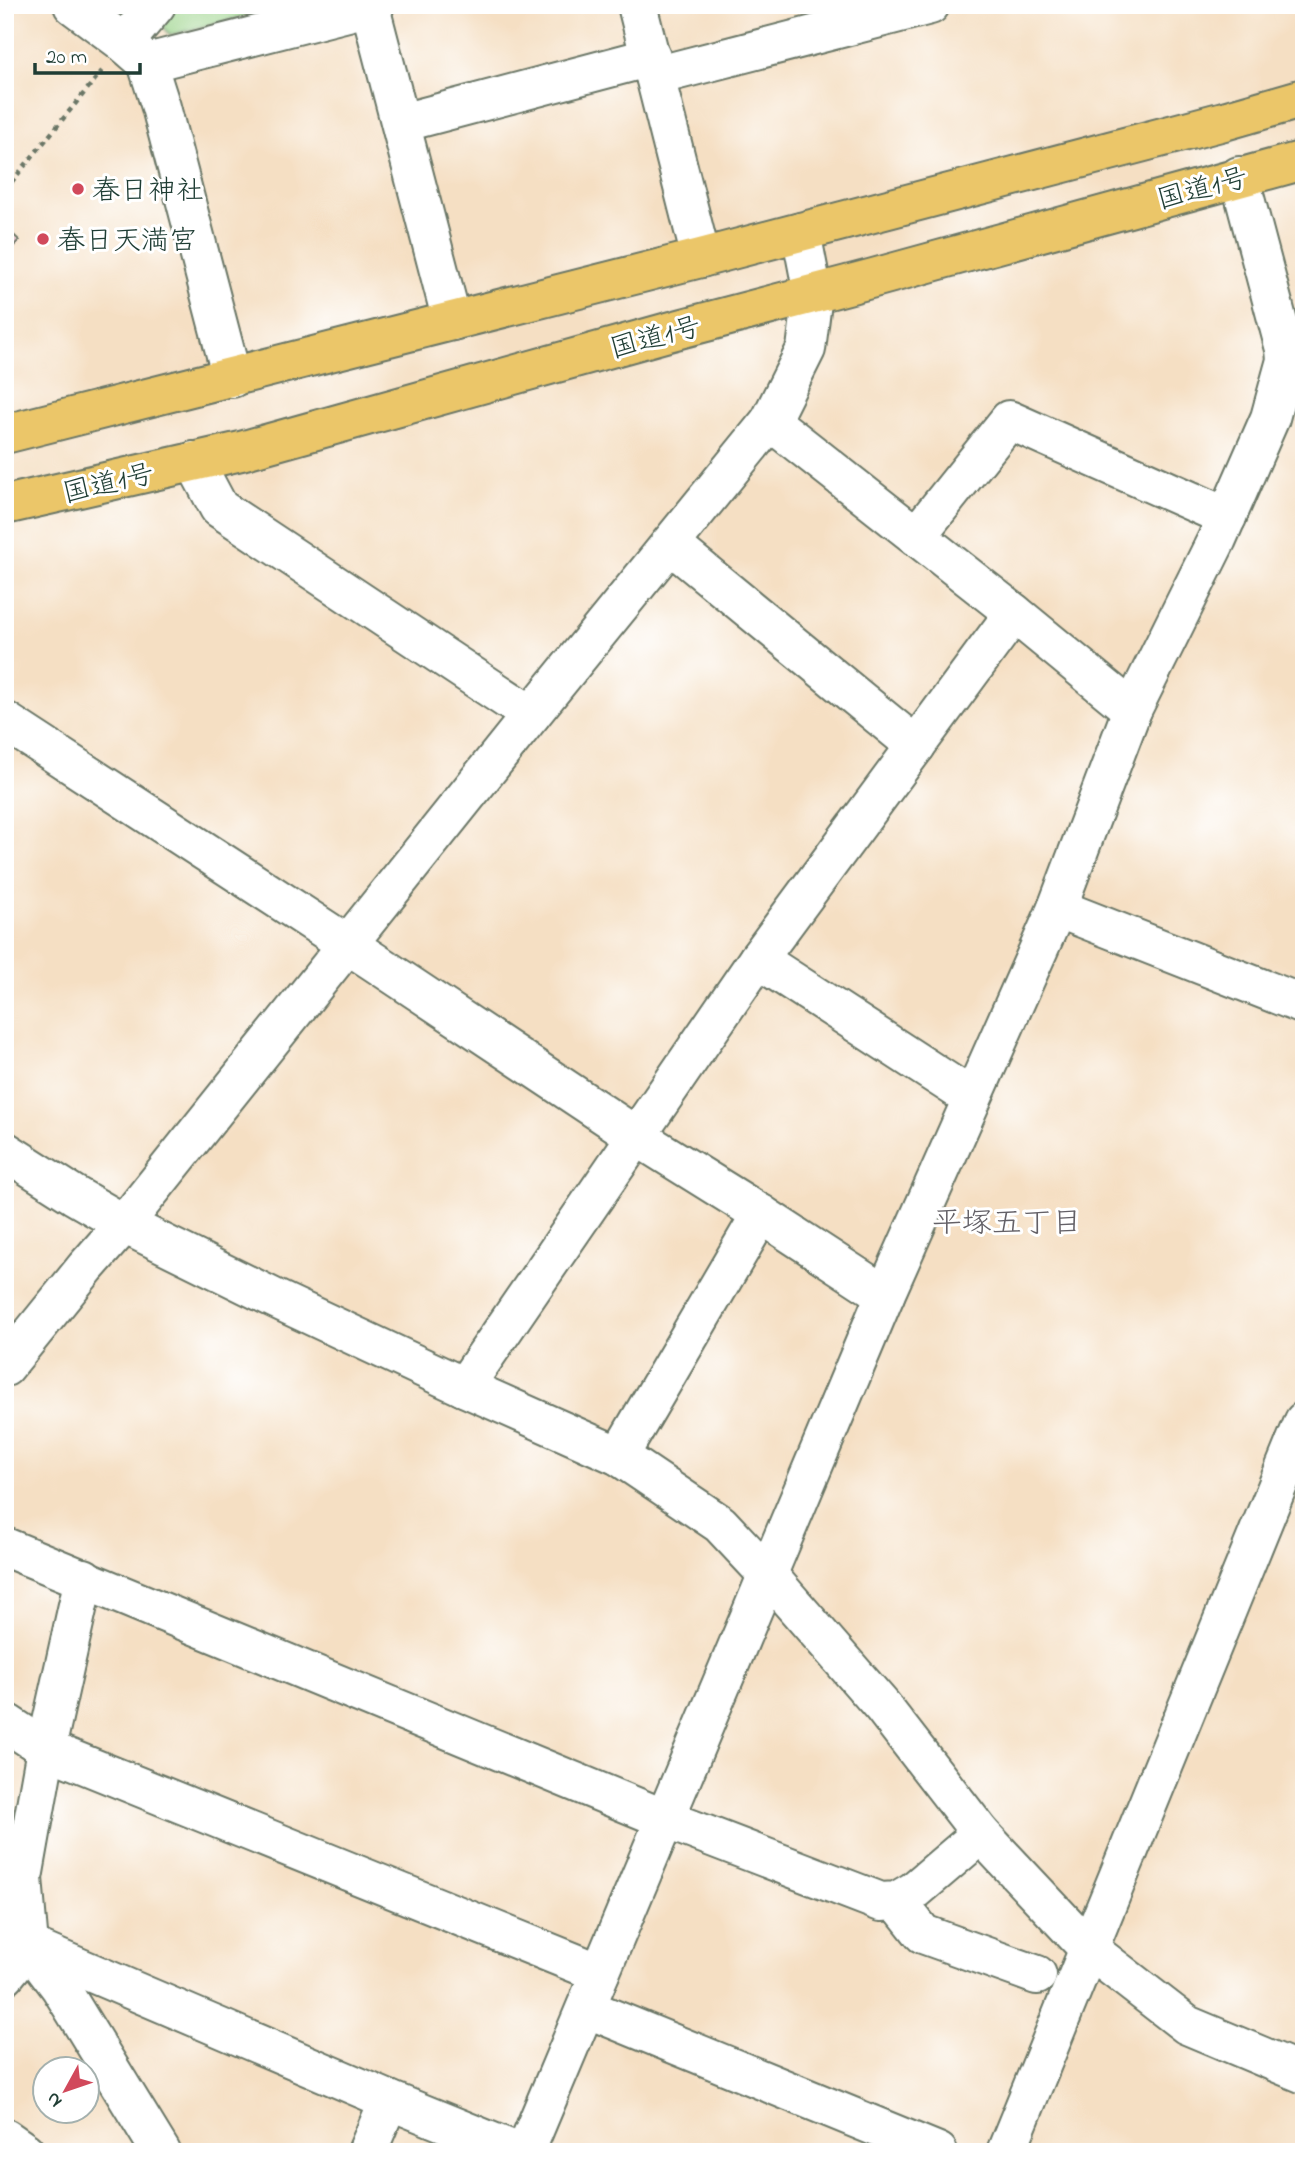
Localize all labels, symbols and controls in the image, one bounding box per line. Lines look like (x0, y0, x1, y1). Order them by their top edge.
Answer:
scale bar (35, 32, 140, 76)
text: 20 m (46, 43, 87, 73)
street label: 国道1号 (1153, 159, 1253, 222)
place label: 春日神社 (92, 172, 204, 213)
marker: 春日神社 (70, 181, 86, 197)
place label: 春日天満宮 (57, 222, 197, 263)
marker: 春日天満宮 (35, 231, 51, 247)
street label: 国道1号 (606, 308, 706, 371)
street label: 国道1号 (59, 455, 159, 516)
district label: 平塚五丁目 (932, 1203, 1082, 1247)
north arrow (32, 2056, 102, 2126)
text: N (40, 2086, 69, 2113)

